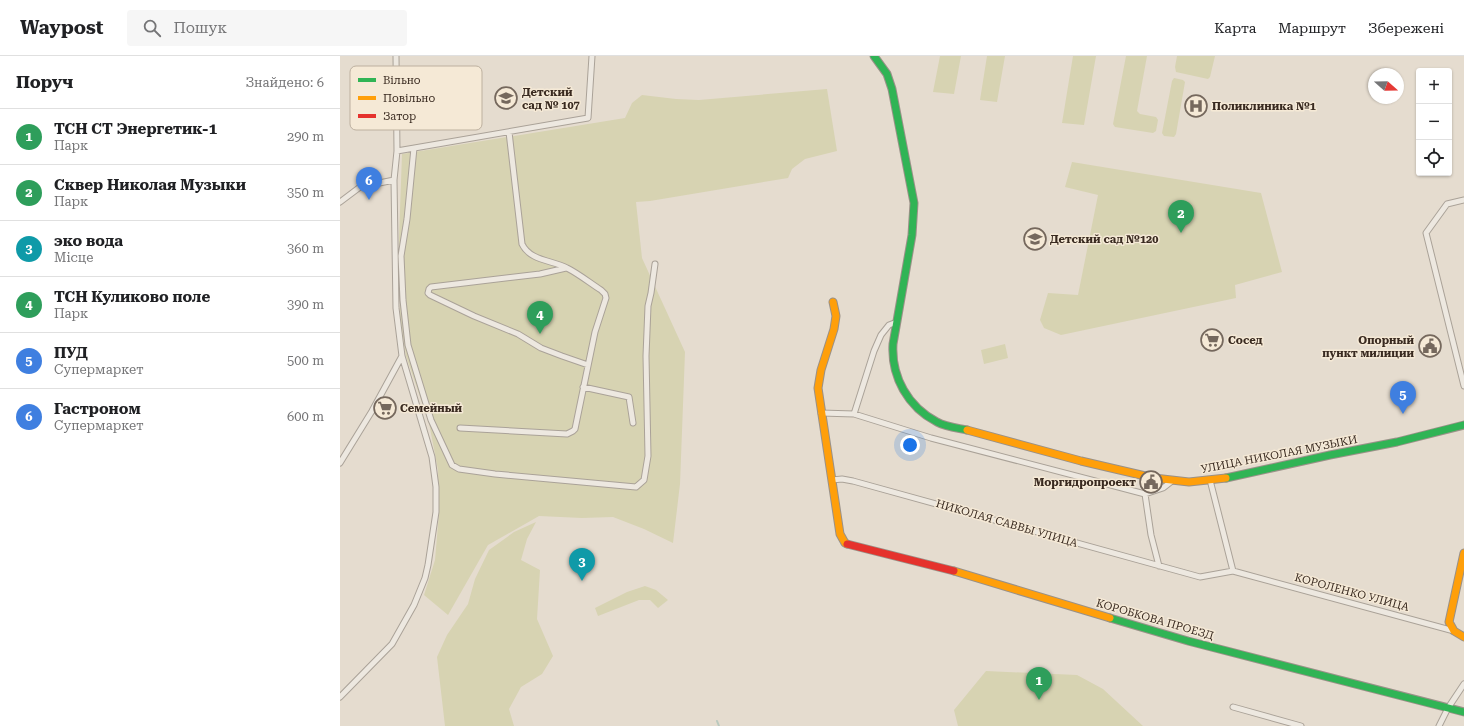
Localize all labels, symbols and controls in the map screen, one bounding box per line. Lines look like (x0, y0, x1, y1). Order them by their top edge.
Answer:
search box (127, 10, 407, 46)
text: Waypost (20, 16, 103, 39)
icon: search (141, 17, 163, 39)
text: Пошук (173, 19, 227, 37)
text: Карта (1214, 20, 1256, 36)
text: Маршрут (1278, 20, 1346, 36)
text: Збережені (1368, 20, 1444, 36)
legend (350, 66, 482, 130)
north arrow (1368, 68, 1404, 104)
map controls (1416, 68, 1452, 176)
button: + (1416, 68, 1452, 104)
text: Поруч (16, 72, 73, 92)
text: Вільно (383, 74, 421, 87)
text: Знайдено: 6 (245, 75, 324, 90)
school or university icon: Детский сад № 107 (493, 85, 519, 111)
place label: Детский сад № 107 (522, 86, 580, 112)
text: Повільно (383, 92, 436, 105)
hospital icon: Поликлиника №1 (1183, 93, 1209, 119)
place label: Поликлиника №1 (1212, 100, 1316, 113)
button: − (1416, 104, 1452, 140)
text: Затор (383, 110, 416, 123)
text: ТСН СТ Энергетик-1 (54, 120, 217, 138)
text: 1 (25, 129, 33, 144)
text: 290 m (287, 129, 324, 144)
text: Парк (54, 138, 88, 153)
button: locate (1416, 140, 1452, 176)
pin: 6 (356, 167, 382, 200)
text: Сквер Николая Музыки (54, 176, 246, 194)
text: 2 (25, 185, 33, 200)
text: 350 m (287, 185, 324, 200)
text: Парк (54, 194, 88, 209)
pin: 2 (1168, 200, 1194, 233)
school or university icon: Детский сад №120 (1022, 226, 1048, 252)
text: эко вода (54, 232, 123, 250)
place label: Детский сад №120 (1050, 233, 1158, 246)
text: 3 (25, 241, 33, 256)
text: 360 m (287, 241, 324, 256)
text: Місце (54, 250, 93, 265)
text: ТСН Куликово поле (54, 288, 210, 306)
text: 4 (25, 297, 33, 312)
text: 390 m (287, 297, 324, 312)
pin: 4 (527, 301, 553, 334)
text: Парк (54, 306, 88, 321)
supermarket icon: Сосед (1199, 327, 1225, 353)
public building icon: Опорный пункт милиции (1417, 333, 1443, 359)
place label: Сосед (1228, 334, 1263, 347)
place label: Опорный пункт милиции (1322, 334, 1414, 360)
text: ПУД (54, 344, 88, 362)
text: 5 (25, 353, 33, 368)
text: 500 m (287, 353, 324, 368)
text: Супермаркет (54, 362, 144, 377)
pin: 5 (1390, 381, 1416, 414)
supermarket icon: Семейный (372, 395, 398, 421)
text: Гастроном (54, 400, 141, 418)
place label: Семейный (400, 402, 463, 415)
text: 6 (25, 409, 33, 424)
text: 600 m (287, 409, 324, 424)
text: Супермаркет (54, 418, 144, 433)
street label: УЛИЦА НИКОЛАЯ МУЗЫКИ (1200, 433, 1358, 476)
your location (900, 435, 920, 455)
public building icon: Моргидропроект (1138, 469, 1164, 495)
place label: Моргидропроект (1034, 476, 1136, 489)
street label: НИКОЛАЯ САВВЫ УЛИЦА (934, 497, 1080, 550)
pin: 3 (569, 548, 595, 581)
street label: КОРОЛЕНКО УЛИЦА (1293, 571, 1411, 614)
street label: КОРОБКОВА ПРОЕЗД (1095, 596, 1215, 643)
pin: 1 (1026, 667, 1052, 700)

